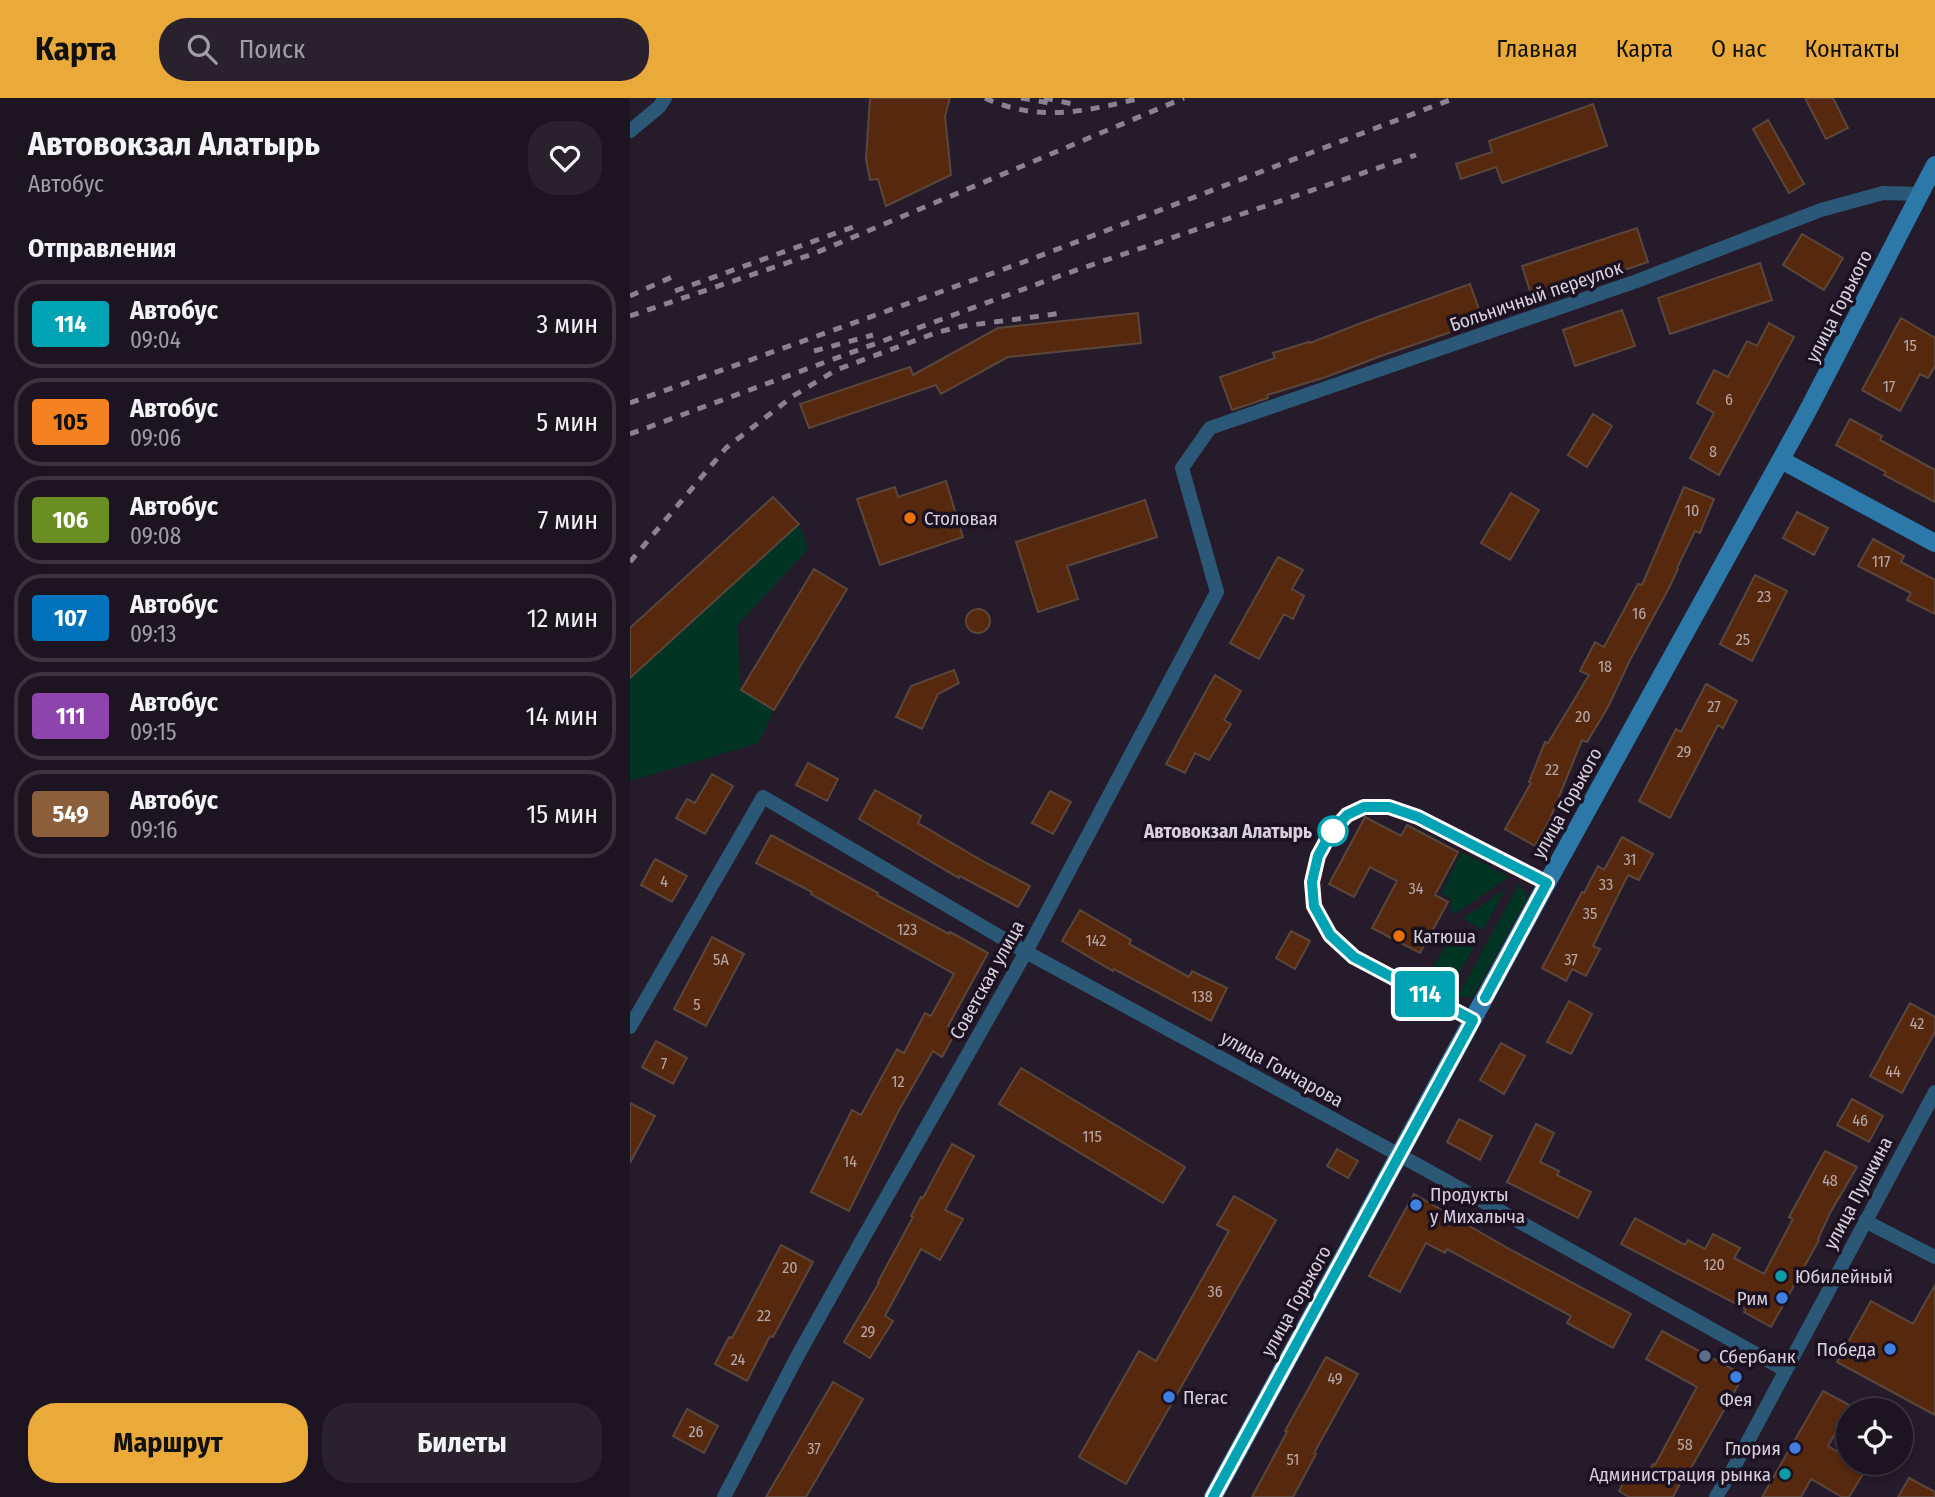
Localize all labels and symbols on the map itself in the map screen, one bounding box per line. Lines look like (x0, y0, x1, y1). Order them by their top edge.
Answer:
street label: улица Горького (1801, 246, 1877, 366)
street label: Больничный переулок (1447, 256, 1626, 336)
house number: 15 (1903, 336, 1917, 355)
house number: 17 (1883, 377, 1896, 396)
house number: 6 (1725, 390, 1733, 409)
house number: 8 (1709, 442, 1717, 461)
house number: 10 (1685, 501, 1699, 520)
place label: Столовая (924, 507, 998, 530)
marker: Столовая (902, 510, 918, 526)
house number: 117 (1872, 552, 1891, 571)
house number: 23 (1757, 587, 1771, 606)
house number: 16 (1632, 604, 1646, 623)
house number: 25 (1736, 630, 1750, 649)
house number: 18 (1598, 657, 1612, 676)
house number: 27 (1707, 697, 1721, 716)
house number: 20 (1575, 707, 1591, 726)
house number: 29 (1677, 742, 1692, 761)
street label: улица Горького (1527, 743, 1607, 863)
house number: 22 (1545, 760, 1559, 779)
marker: Автовокзал Алатырь (1318, 816, 1348, 846)
place label: Автовокзал Алатырь (1143, 820, 1312, 843)
house number: 31 (1623, 850, 1637, 869)
house number: 4 (660, 872, 668, 891)
house number: 33 (1599, 875, 1613, 894)
house number: 34 (1409, 879, 1424, 898)
house number: 35 (1583, 904, 1597, 923)
street label: Советская улица (945, 916, 1029, 1044)
house number: 123 (897, 920, 917, 939)
place label: Катюша (1413, 925, 1476, 948)
marker: Катюша (1391, 928, 1407, 944)
house number: 142 (1086, 931, 1106, 950)
house number: 5А (713, 950, 729, 969)
house number: 37 (1564, 950, 1578, 969)
line badge: 114 (1385, 971, 1465, 1017)
house number: 138 (1191, 987, 1213, 1006)
house number: 5 (693, 995, 701, 1014)
house number: 42 (1910, 1014, 1924, 1033)
street label: улица Гончарова (1217, 1026, 1347, 1112)
house number: 7 (661, 1054, 668, 1073)
house number: 44 (1885, 1062, 1901, 1081)
house number: 12 (891, 1072, 905, 1091)
house number: 46 (1852, 1111, 1868, 1130)
house number: 115 (1082, 1127, 1102, 1146)
street label: улица Пушкина (1819, 1133, 1897, 1253)
house number: 14 (843, 1152, 857, 1171)
house number: 48 (1822, 1171, 1838, 1190)
place label: Продукты у Михалыча (1430, 1183, 1525, 1228)
marker: Продукты у Михалыча (1408, 1197, 1424, 1213)
street label: улица Горького (1256, 1241, 1336, 1361)
house number: 120 (1703, 1255, 1725, 1274)
house number: 20 (782, 1258, 798, 1277)
place label: Юбилейный (1795, 1265, 1893, 1288)
marker: Юбилейный (1773, 1268, 1789, 1284)
house number: 36 (1207, 1282, 1223, 1301)
place label: Рим (1737, 1287, 1768, 1310)
marker: Рим (1774, 1290, 1790, 1306)
house number: 22 (757, 1306, 771, 1325)
house number: 29 (861, 1322, 876, 1341)
place label: Победа (1817, 1338, 1876, 1361)
marker: Победа (1882, 1341, 1898, 1357)
place label: Сбербанк (1719, 1345, 1796, 1368)
marker: Сбербанк (1697, 1348, 1713, 1364)
house number: 24 (731, 1350, 745, 1369)
house number: 49 (1327, 1369, 1343, 1388)
marker: Фея (1728, 1369, 1744, 1385)
place label: Пегас (1183, 1386, 1228, 1409)
place label: Фея (1720, 1388, 1752, 1411)
marker: Пегас (1161, 1389, 1177, 1405)
house number: 26 (689, 1422, 704, 1441)
house number: 58 (1677, 1435, 1693, 1454)
place label: Глория (1725, 1437, 1781, 1460)
house number: 37 (807, 1439, 821, 1458)
marker: Глория (1787, 1440, 1803, 1456)
house number: 51 (1287, 1450, 1299, 1469)
place label: Администрация рынка (1589, 1463, 1771, 1486)
marker: Администрация рынка (1777, 1466, 1793, 1482)

